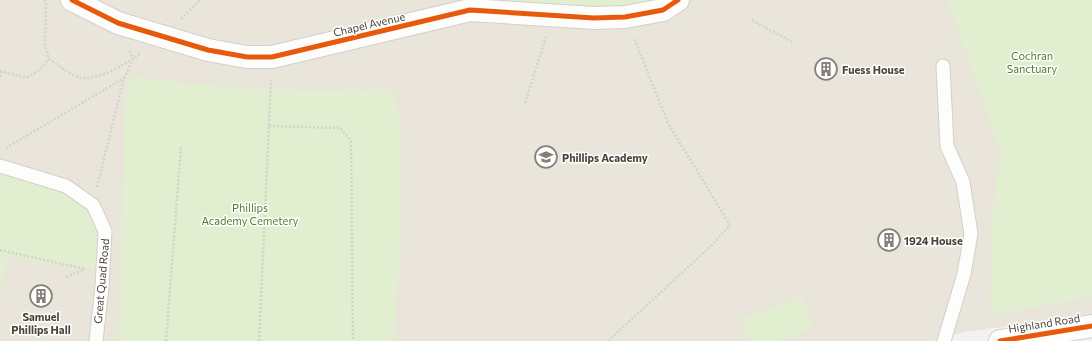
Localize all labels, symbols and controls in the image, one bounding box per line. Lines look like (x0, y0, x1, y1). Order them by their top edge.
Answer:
street label: Chapel Avenue (332, 9, 406, 39)
park label: Cochran Sanctuary (1007, 49, 1058, 75)
building icon: Fuess House (813, 56, 839, 82)
place label: Fuess House (842, 63, 905, 76)
school or university icon: Phillips Academy (533, 144, 559, 170)
place label: Phillips Academy (562, 151, 648, 164)
park label: Phillips Academy Cemetery (202, 201, 299, 227)
building icon: 1924 House (876, 227, 902, 253)
place label: 1924 House (904, 234, 963, 247)
street label: Great Quad Road (91, 238, 111, 324)
building icon: Samuel Phillips Hall (28, 283, 54, 309)
place label: Samuel Phillips Hall (11, 310, 71, 336)
street label: Highland Road (1007, 311, 1081, 335)

